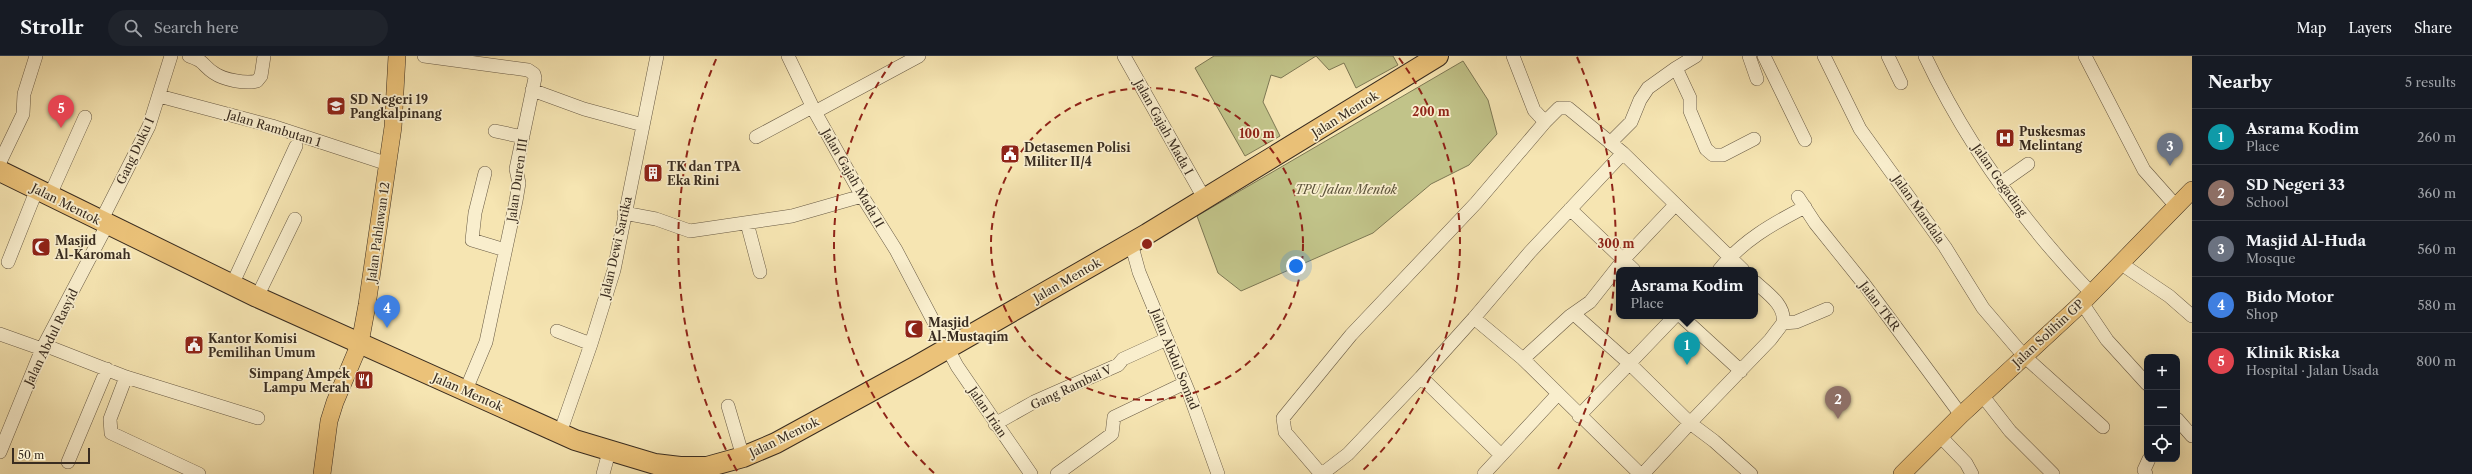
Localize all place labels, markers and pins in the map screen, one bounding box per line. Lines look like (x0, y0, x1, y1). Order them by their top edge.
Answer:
place label: SD Negeri 19 Pangkalpinang (350, 92, 443, 121)
pin: 5 (48, 95, 74, 128)
school or university icon: SD Negeri 19 Pangkalpinang (325, 95, 347, 117)
place label: Puskesmas Melintang (2019, 124, 2086, 153)
hospital icon: Puskesmas Melintang (1994, 127, 2016, 149)
pin: 3 (2157, 133, 2183, 166)
place label: Detasemen Polisi Militer II/4 (1024, 140, 1131, 169)
public building icon: Detasemen Polisi Militer II/4 (999, 143, 1021, 165)
place label: TK dan TPA Eka Rini (667, 159, 741, 188)
building icon: TK dan TPA Eka Rini (642, 162, 664, 184)
place label: Masjid Al-Karomah (54, 233, 132, 262)
mosque icon: Masjid Al-Karomah (30, 236, 52, 258)
centre of rings (1140, 237, 1154, 251)
pin: 4 (374, 295, 400, 328)
place label: Masjid Al-Mustaqim (927, 315, 1009, 344)
mosque icon: Masjid Al-Mustaqim (903, 318, 925, 340)
place label: Kantor Komisi Pemilihan Umum (208, 331, 316, 360)
pin: 1 (1674, 332, 1700, 365)
public building icon: Kantor Komisi Pemilihan Umum (183, 334, 205, 356)
place label: Simpang Ampek Lampu Merah (249, 366, 351, 395)
restaurant icon: Simpang Ampek Lampu Merah (353, 369, 375, 391)
pin: 2 (1825, 386, 1851, 419)

